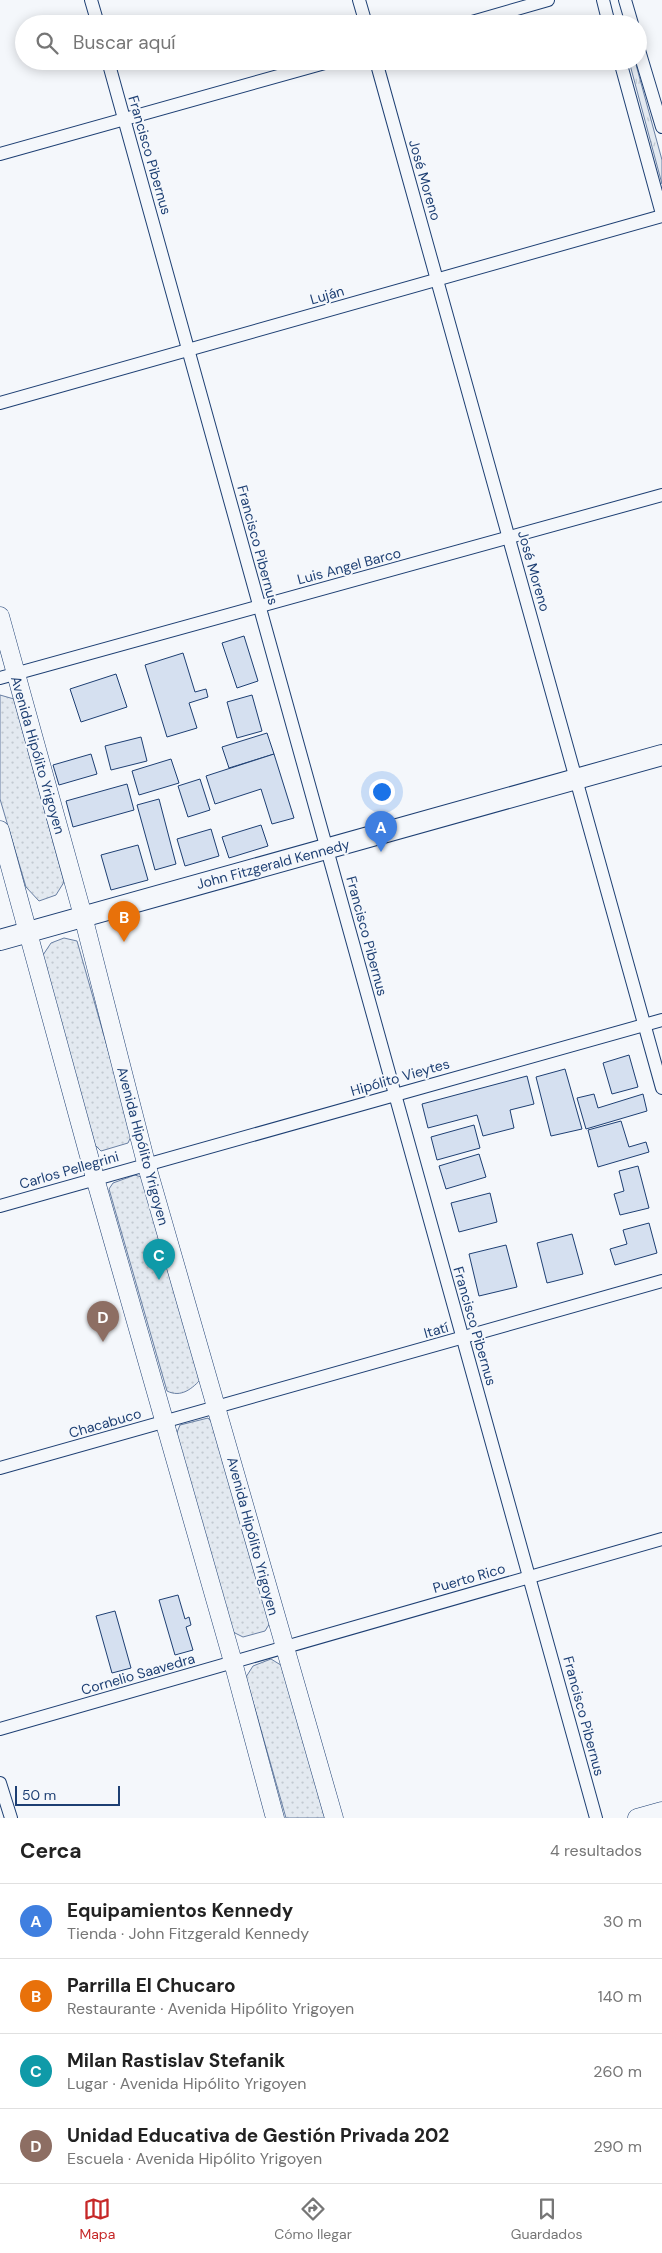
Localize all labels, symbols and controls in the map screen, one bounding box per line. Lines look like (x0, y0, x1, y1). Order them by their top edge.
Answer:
search box (15, 15, 647, 70)
icon: search (33, 29, 61, 57)
text: Buscar aquí (73, 30, 176, 55)
street label: Francisco Pibernus (124, 93, 176, 217)
street label: José Moreno (405, 137, 445, 223)
street label: Luján (308, 282, 346, 308)
street label: Francisco Pibernus (233, 483, 283, 607)
street label: José Moreno (514, 528, 554, 614)
street label: Luis Angel Barco (295, 544, 403, 588)
street label: Avenida Hipólito Yrigoyen (7, 674, 69, 836)
your location (369, 779, 395, 805)
pin: A (365, 811, 397, 852)
street label: John Fitzgerald Kennedy (194, 835, 352, 893)
street label: Francisco Pibernus (342, 874, 392, 998)
pin: B (108, 901, 140, 942)
street label: Hipólito Vieytes (348, 1054, 452, 1100)
street label: Avenida Hipólito Yrigoyen (113, 1065, 173, 1227)
street label: Carlos Pellegrini (17, 1147, 121, 1193)
pin: C (143, 1239, 175, 1280)
street label: Francisco Pibernus (449, 1264, 501, 1388)
pin: D (87, 1301, 119, 1342)
street label: Itatí (422, 1318, 451, 1342)
street label: Chacabuco (67, 1404, 143, 1442)
street label: Avenida Hipólito Yrigoyen (223, 1455, 283, 1617)
street label: Puerto Rico (431, 1559, 507, 1597)
street label: Cornelio Saavedra (79, 1649, 197, 1699)
street label: Francisco Pibernus (559, 1654, 609, 1778)
scale bar (15, 1783, 120, 1806)
text: 50 m (22, 1786, 56, 1804)
text: Cerca (20, 1837, 82, 1865)
text: 4 resultados (550, 1840, 642, 1861)
text: Equipamientos Kennedy (67, 1898, 293, 1923)
text: A (30, 1911, 42, 1932)
text: 30 m (603, 1911, 642, 1932)
text: Tienda · John Fitzgerald Kennedy (67, 1923, 309, 1944)
text: Parrilla El Chucaro (67, 1973, 236, 1998)
text: B (31, 1986, 41, 2007)
text: 140 m (598, 1986, 642, 2007)
text: Restaurante · Avenida Hipólito Yrigoyen (67, 1998, 354, 2019)
text: Milan Rastislav Stefanik (67, 2048, 285, 2073)
text: C (30, 2061, 42, 2082)
text: 260 m (593, 2061, 642, 2082)
text: Lugar · Avenida Hipólito Yrigoyen (67, 2073, 307, 2094)
text: Unidad Educativa de Gestión Privada 202 (67, 2123, 449, 2148)
text: D (30, 2136, 42, 2157)
text: 290 m (593, 2136, 642, 2157)
text: Escuela · Avenida Hipólito Yrigoyen (67, 2148, 322, 2169)
tab: Mapa (79, 2195, 115, 2243)
tab: Cómo llegar (274, 2195, 352, 2243)
tab: Guardados (511, 2195, 582, 2243)

